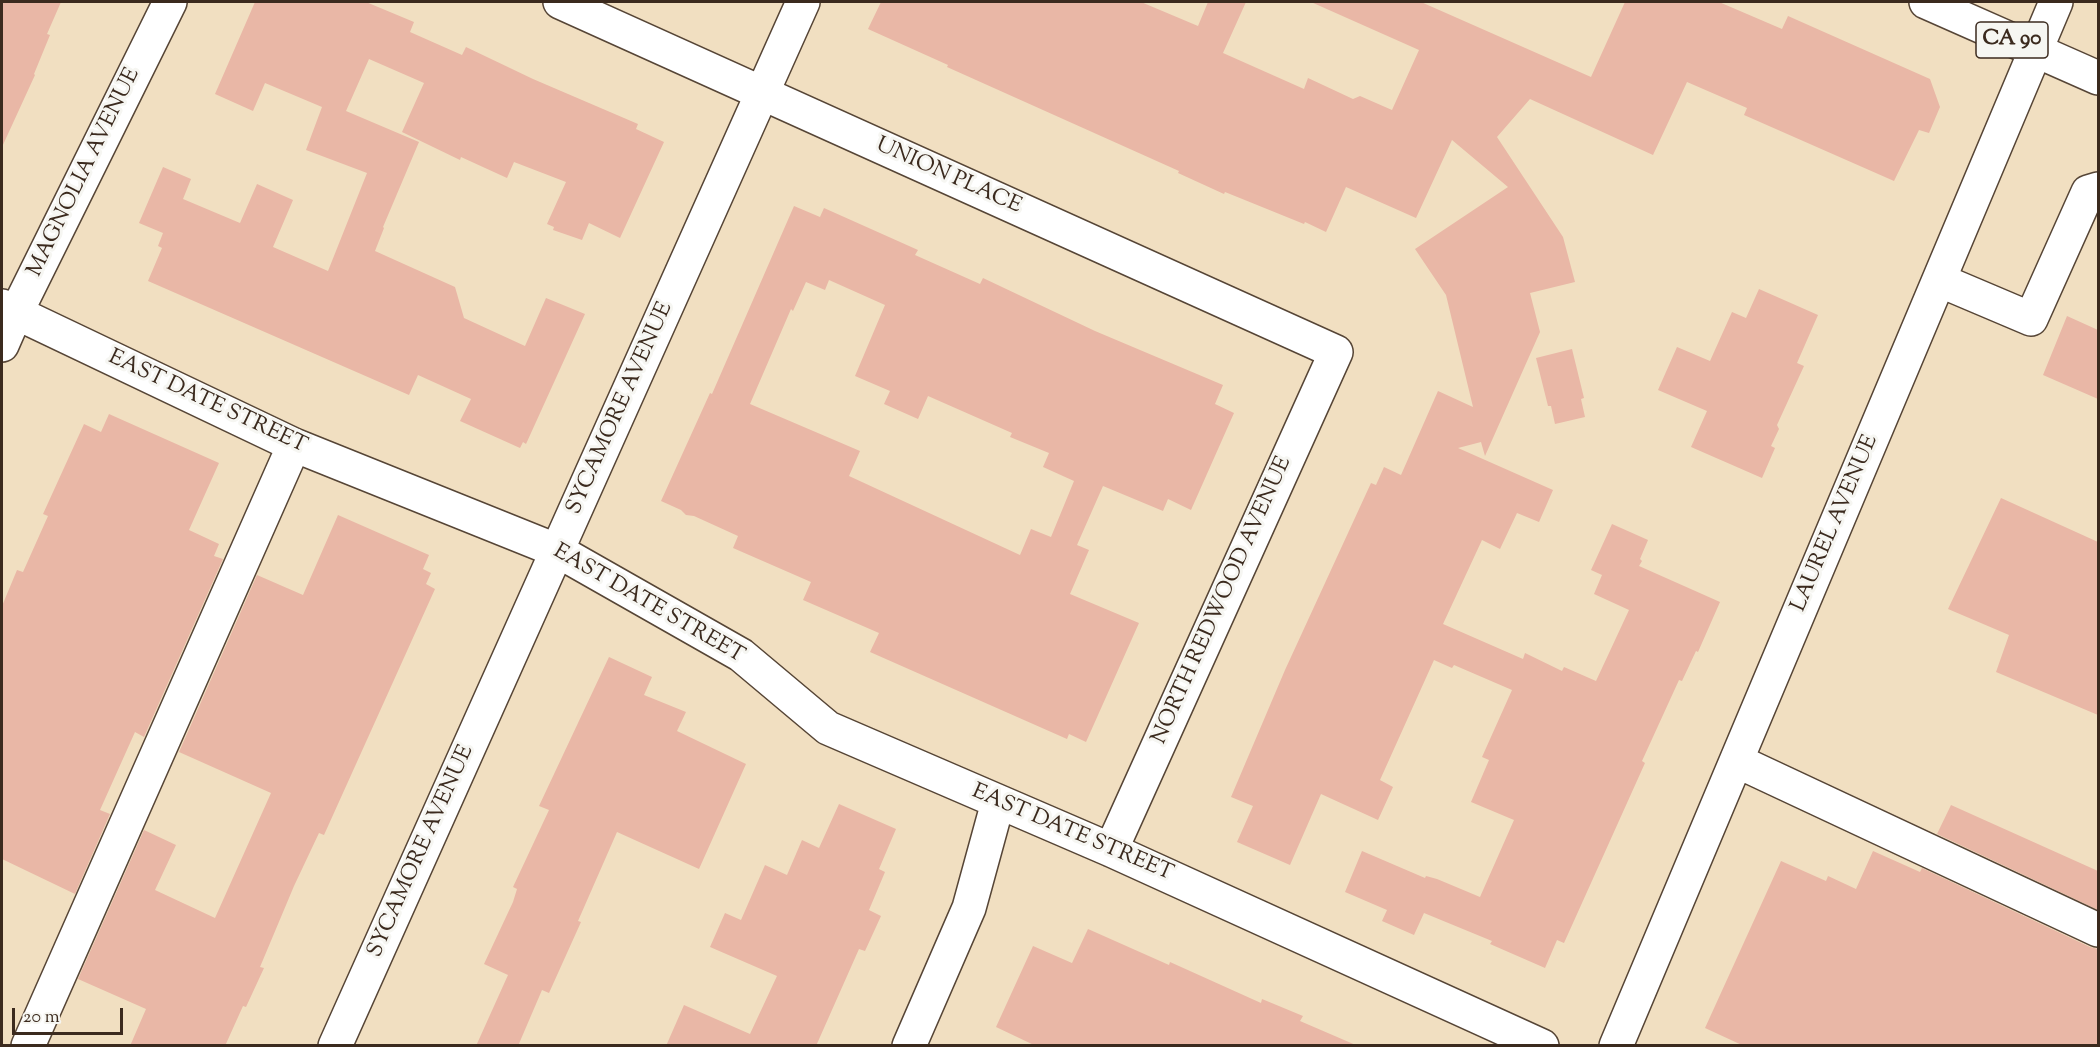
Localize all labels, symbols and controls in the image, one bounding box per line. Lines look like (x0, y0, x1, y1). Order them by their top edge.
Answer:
road number: CA 90 (1976, 22, 2048, 58)
street label: MAGNOLIA AVENUE (23, 64, 147, 282)
street label: UNION PLACE (871, 133, 1025, 221)
street label: SYCAMORE AVENUE (562, 299, 680, 519)
street label: EAST DATE STREET (103, 345, 311, 461)
street label: LAUREL AVENUE (1787, 432, 1885, 616)
street label: NORTH REDWOOD AVENUE (1148, 453, 1298, 749)
street label: EAST DATE STREET (548, 540, 748, 670)
street label: SYCAMORE AVENUE (363, 742, 481, 962)
street label: EAST DATE STREET (967, 780, 1177, 888)
scale bar (15, 996, 126, 1034)
text: 20 m (23, 1005, 60, 1031)

